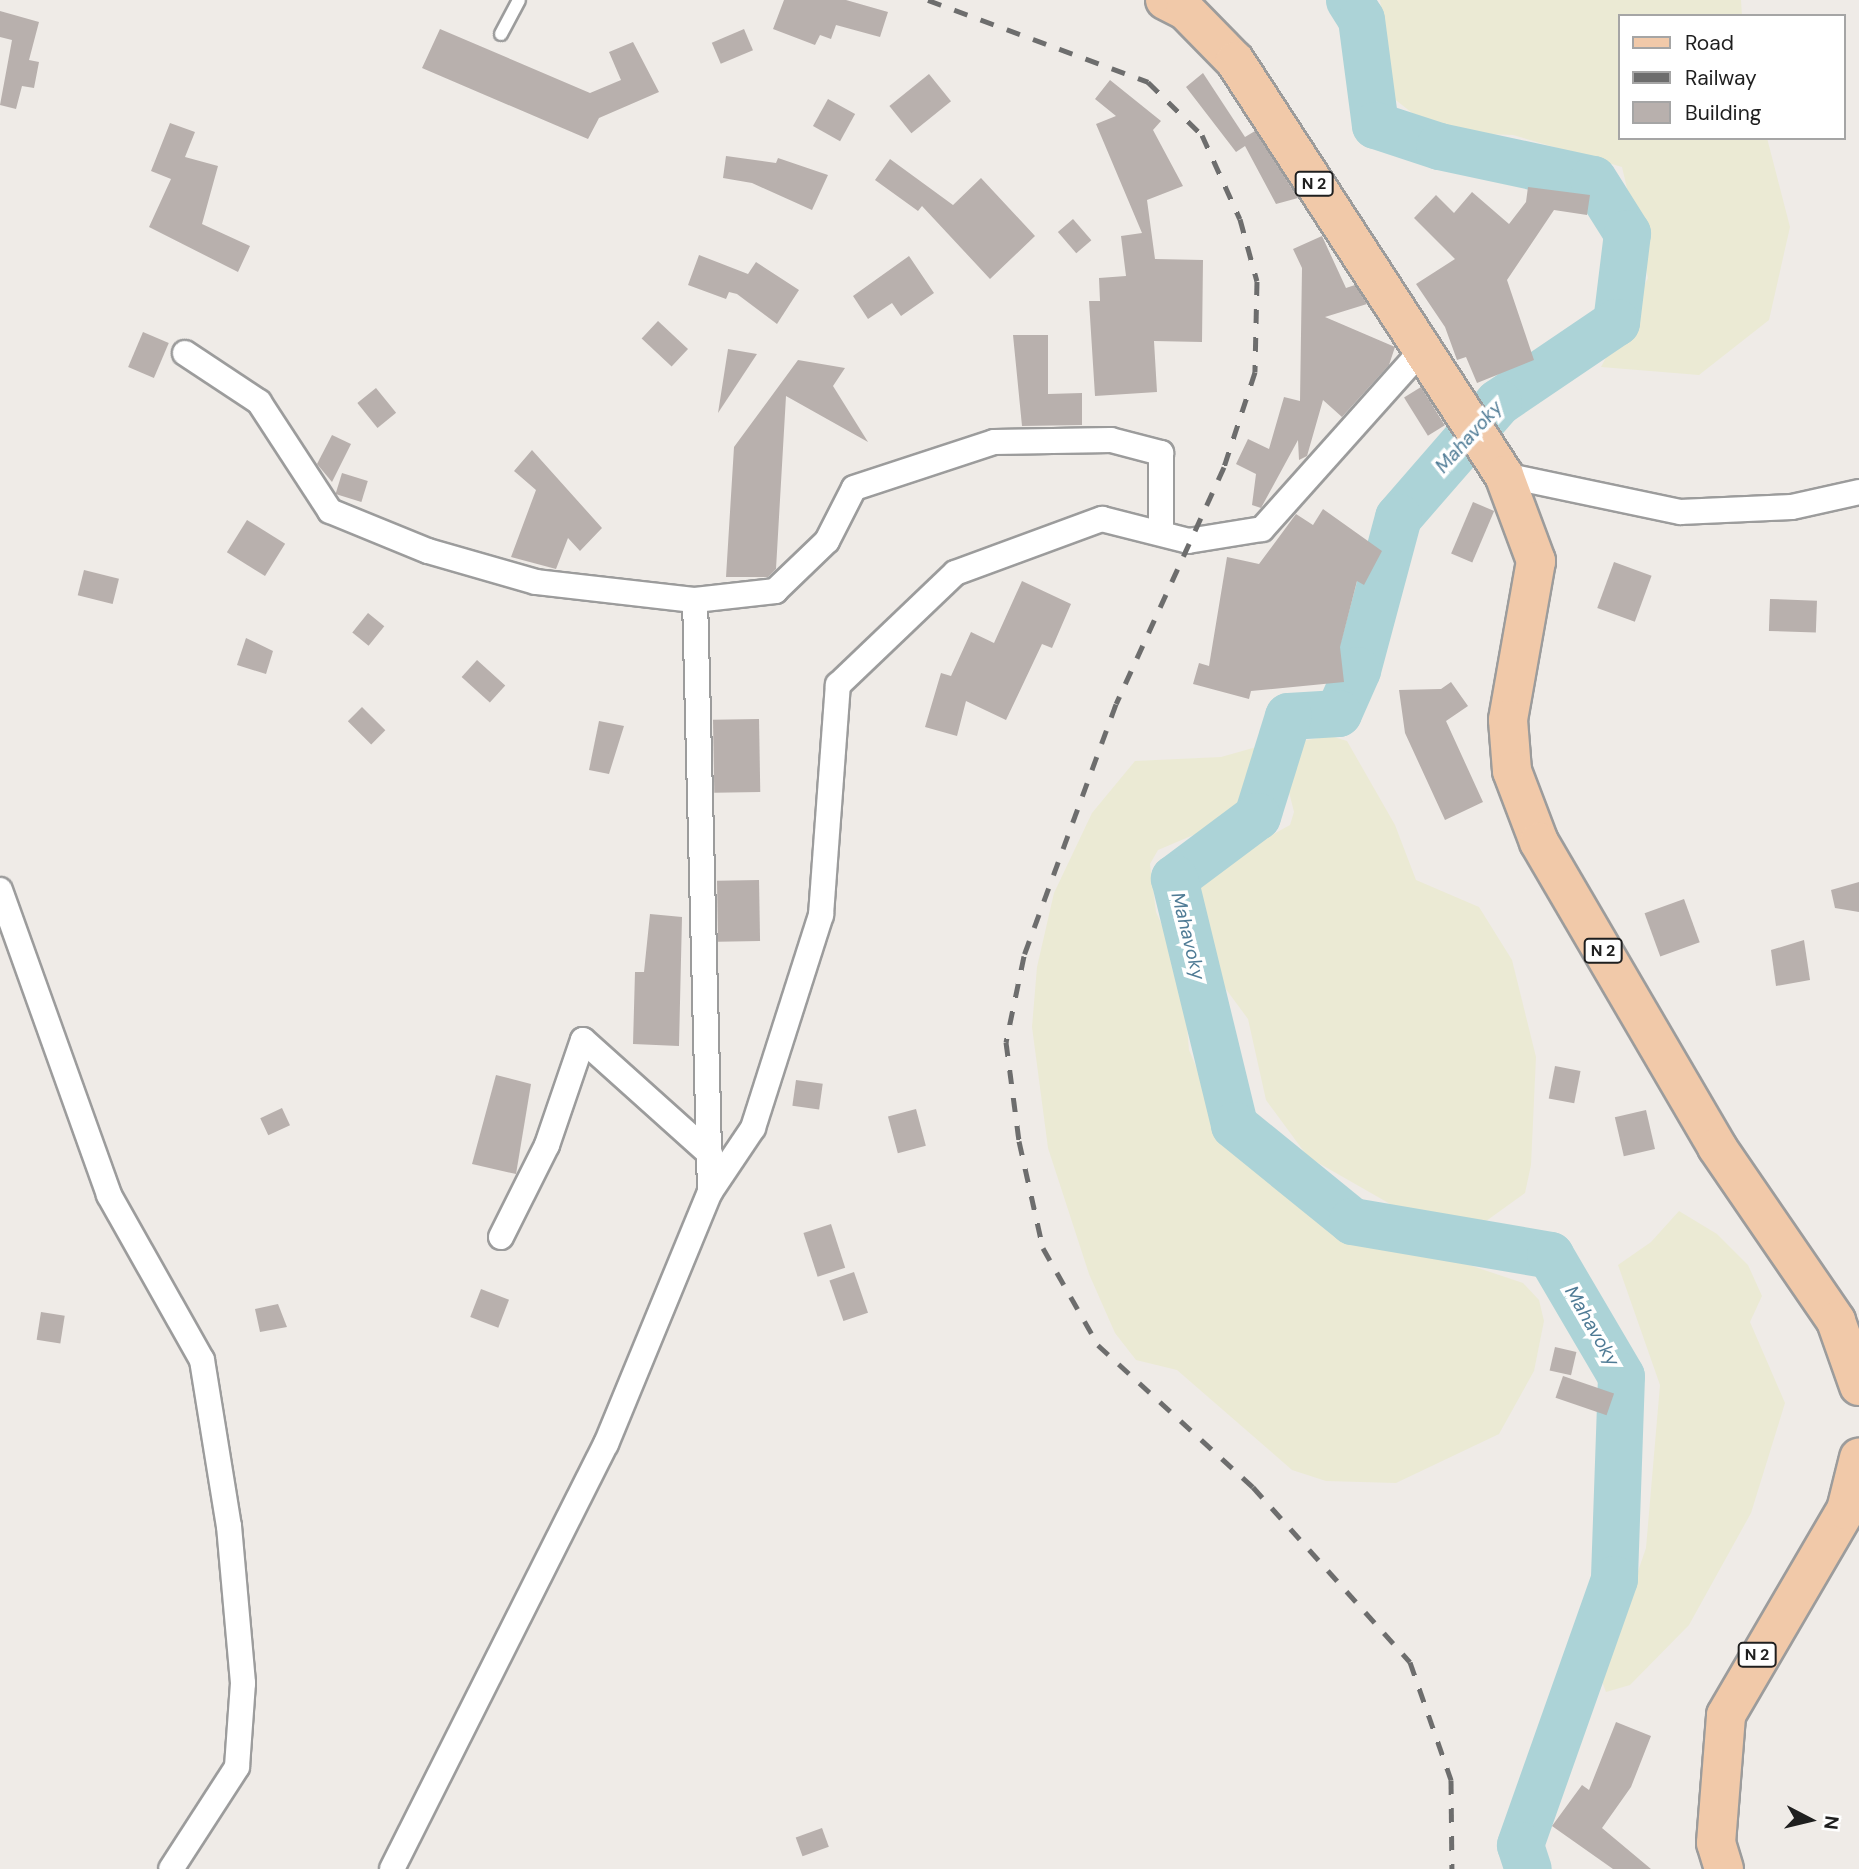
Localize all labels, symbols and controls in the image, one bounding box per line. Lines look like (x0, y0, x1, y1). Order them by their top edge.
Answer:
legend (1618, 14, 1845, 140)
text: Road (1685, 29, 1734, 57)
text: Railway (1685, 64, 1757, 92)
text: Building (1685, 99, 1761, 127)
road number: N 2 (1293, 172, 1335, 196)
water label: Mahavoky (1431, 396, 1507, 478)
water label: Mahavoky (1166, 890, 1210, 982)
road number: N 2 (1582, 939, 1624, 964)
water label: Mahavoky (1560, 1282, 1624, 1370)
road number: N 2 (1736, 1642, 1778, 1667)
north arrow (1775, 1785, 1845, 1855)
text: N (1818, 1814, 1845, 1831)

